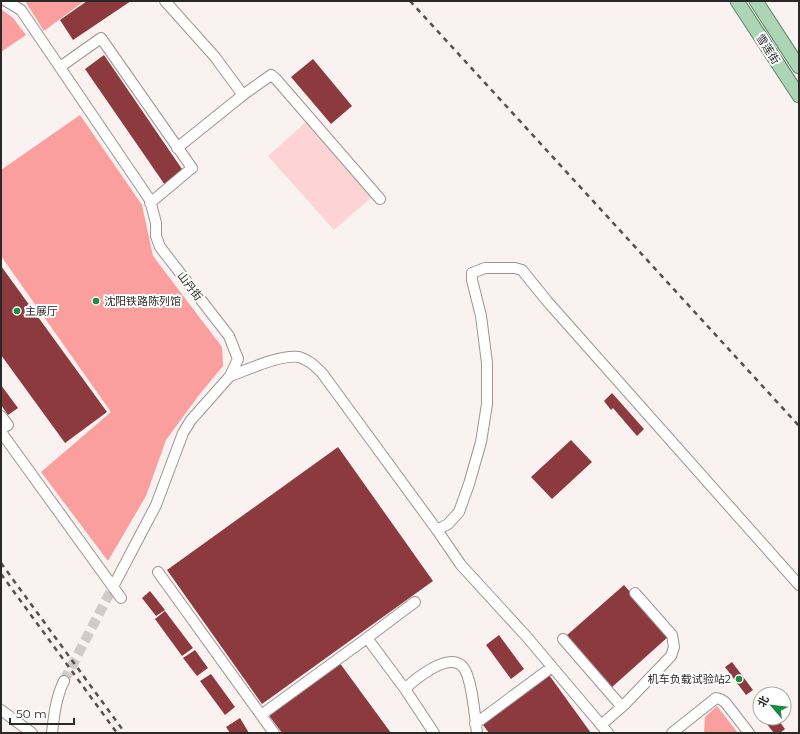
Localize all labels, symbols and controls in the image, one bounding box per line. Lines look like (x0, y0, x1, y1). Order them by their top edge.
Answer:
street label: 雪莲街 (753, 31, 783, 67)
street label: 山丹街 (174, 269, 206, 303)
place label: 沈阳铁路陈列馆 (104, 294, 181, 308)
marker: 沈阳铁路陈列馆 (91, 296, 101, 306)
place label: 主展厅 (25, 304, 58, 318)
marker: 主展厅 (12, 306, 22, 316)
place label: 机车负载试验站2 (648, 672, 731, 686)
marker: 机车负载试验站2 (734, 674, 744, 684)
north arrow (752, 686, 792, 726)
text: 北 (754, 693, 772, 709)
scale bar (10, 700, 74, 726)
text: 50 m (16, 706, 47, 721)

